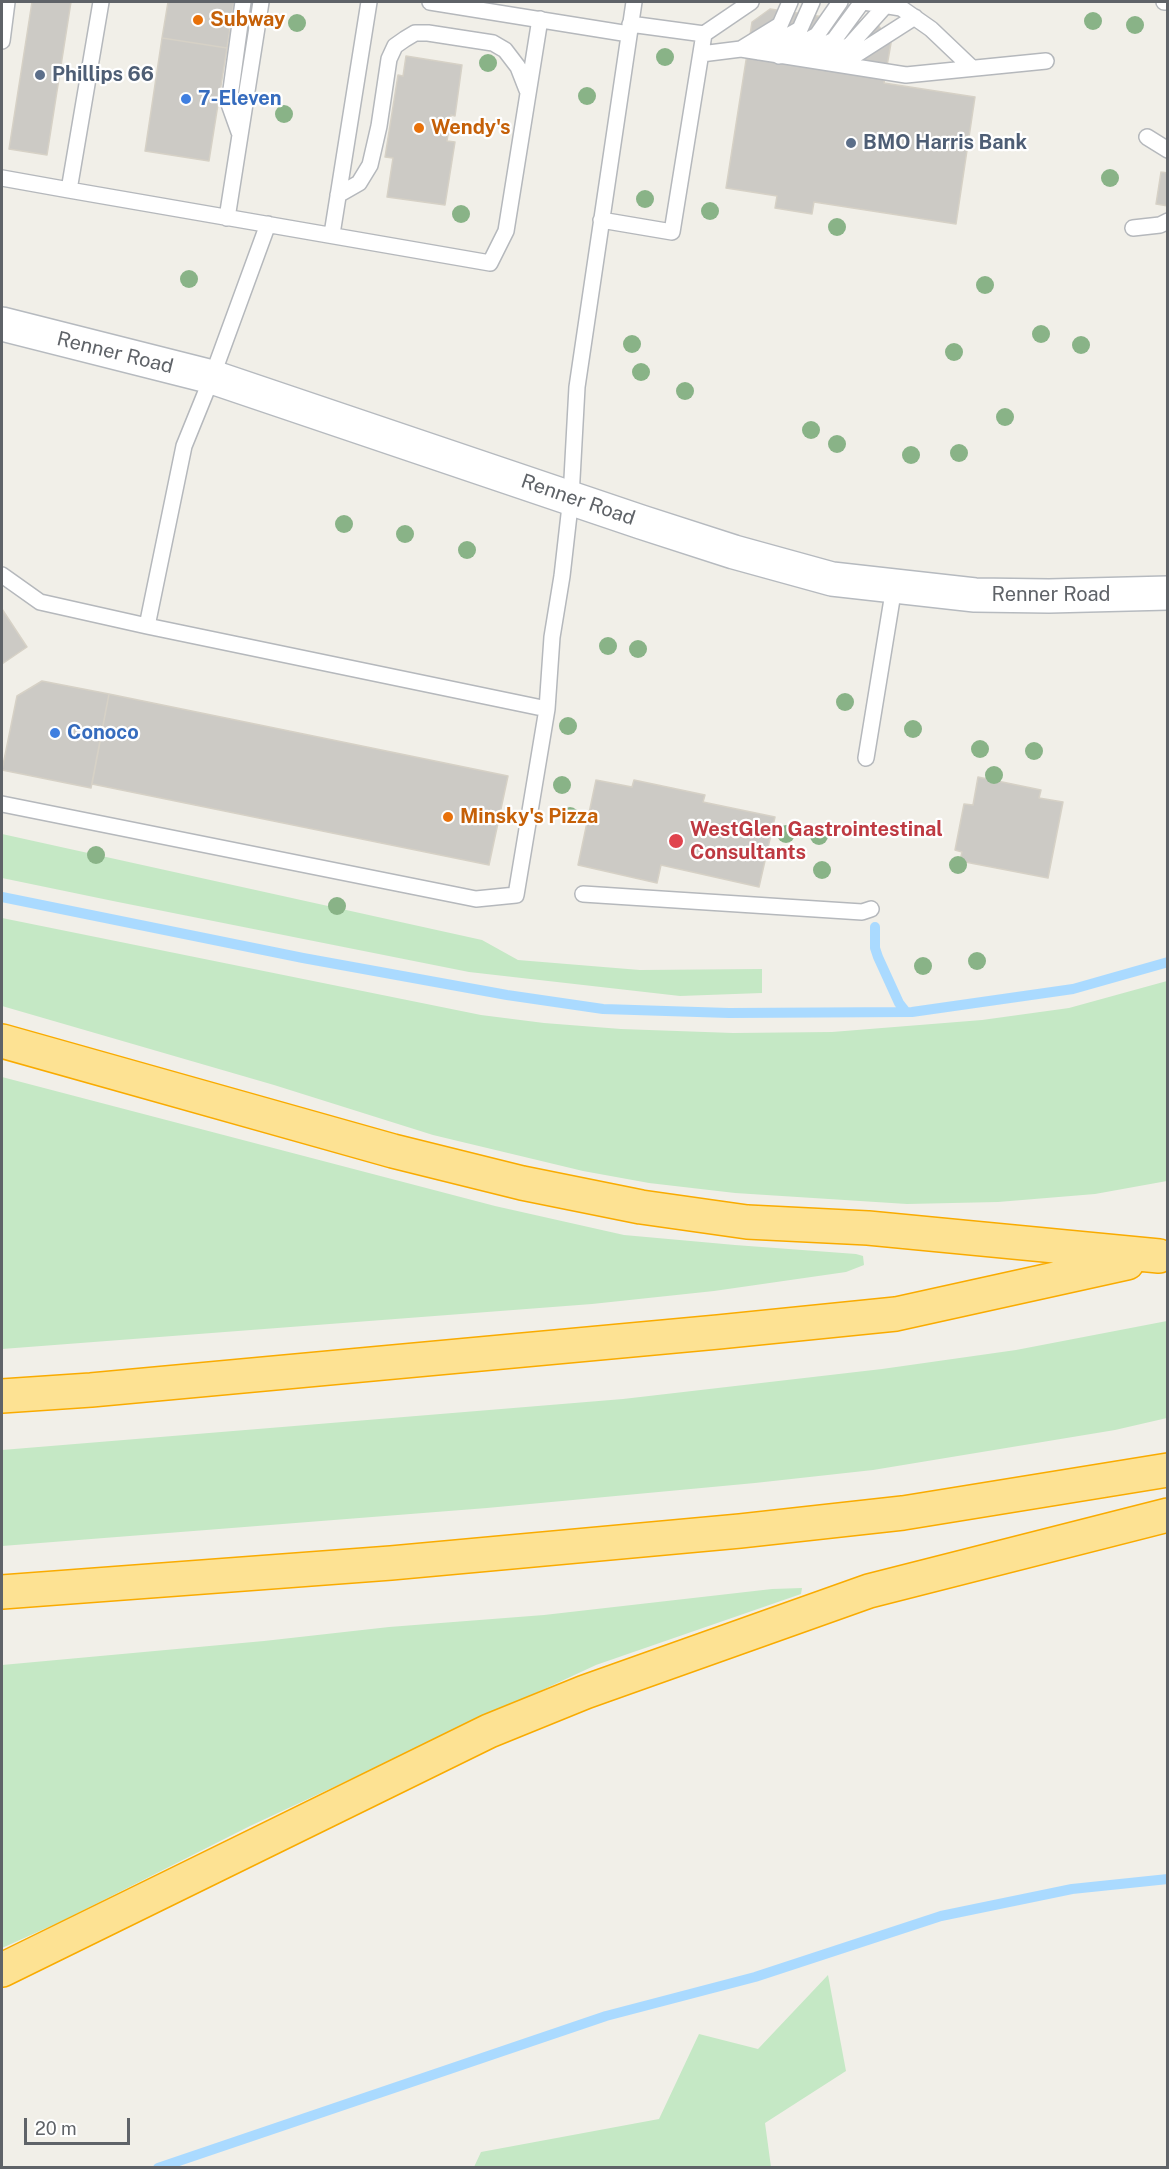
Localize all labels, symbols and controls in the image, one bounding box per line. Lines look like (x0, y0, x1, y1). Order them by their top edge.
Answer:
place label: Subway (210, 8, 285, 32)
marker: Subway (191, 13, 205, 27)
place label: Phillips 66 (52, 63, 154, 87)
marker: Phillips 66 (33, 68, 47, 82)
place label: 7-Eleven (198, 87, 282, 111)
marker: 7-Eleven (179, 92, 193, 106)
place label: Wendy's (431, 116, 511, 140)
marker: Wendy's (412, 121, 426, 135)
place label: BMO Harris Bank (863, 131, 1027, 155)
marker: BMO Harris Bank (844, 136, 858, 150)
street label: Renner Road (54, 327, 176, 379)
street label: Renner Road (518, 469, 638, 531)
street label: Renner Road (992, 583, 1110, 607)
place label: Conoco (67, 721, 139, 745)
marker: Conoco (48, 726, 62, 740)
place label: Minsky's Pizza (460, 805, 598, 829)
marker: Minsky's Pizza (441, 810, 455, 824)
place label: WestGlen Gastrointestinal Consultants (690, 818, 943, 865)
marker: WestGlen Gastrointestinal Consultants (667, 832, 685, 850)
scale bar (27, 2106, 134, 2144)
text: 20 m (35, 2118, 77, 2139)

